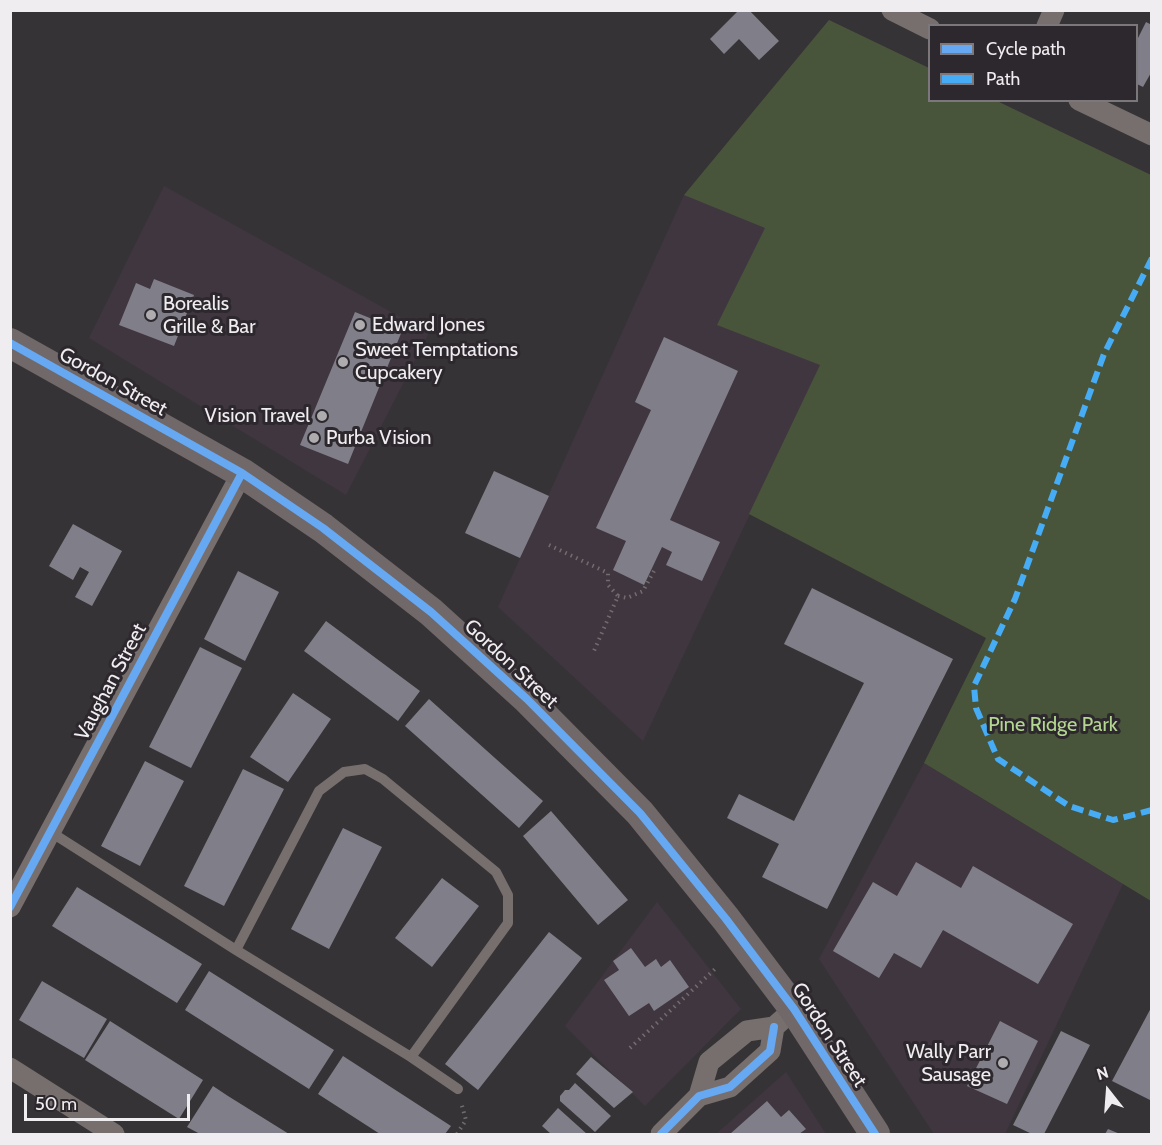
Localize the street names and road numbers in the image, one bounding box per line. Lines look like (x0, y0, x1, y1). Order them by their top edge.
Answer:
street label: Gordon Street (55, 343, 171, 421)
street label: Gordon Street (459, 614, 563, 714)
street label: Vaughan Street (70, 619, 152, 745)
street label: Gordon Street (786, 978, 872, 1092)

